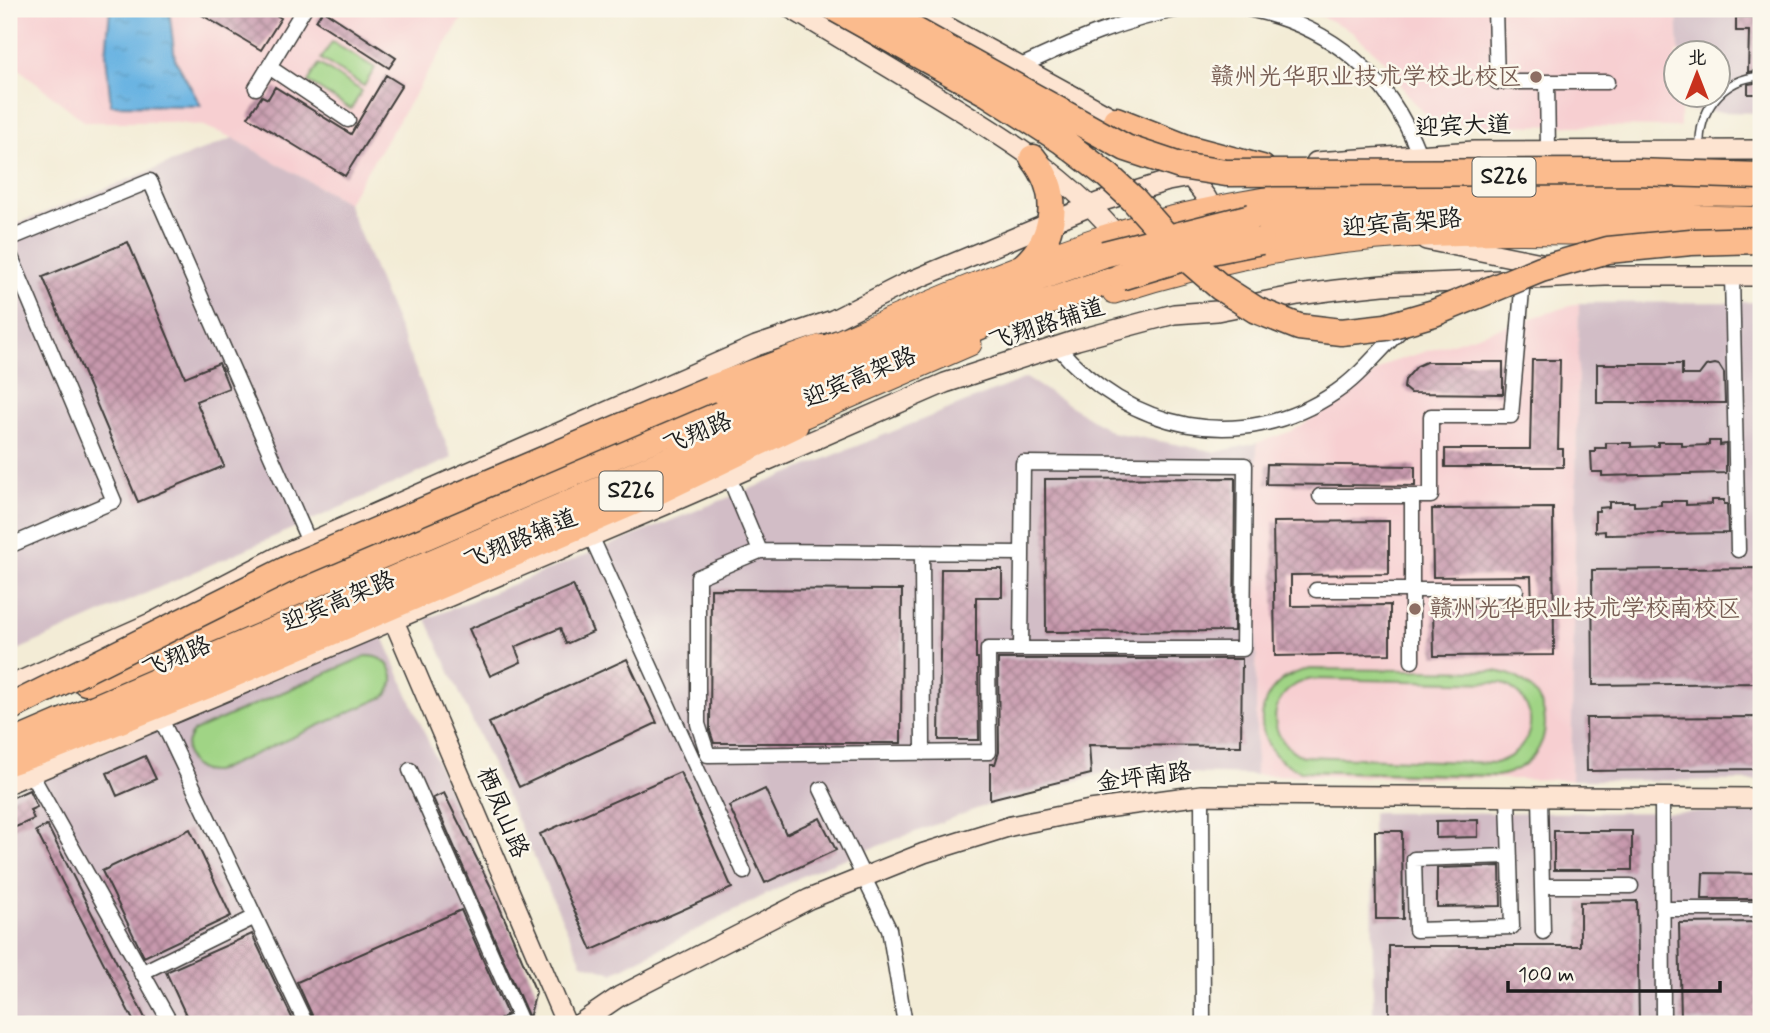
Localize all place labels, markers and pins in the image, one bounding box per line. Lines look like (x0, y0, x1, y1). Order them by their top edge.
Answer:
place label: 赣州光华职业技术学校北校区 (1210, 62, 1522, 93)
marker: 赣州光华职业技术学校北校区 (1528, 69, 1544, 85)
place label: 赣州光华职业技术学校南校区 (1429, 594, 1741, 625)
marker: 赣州光华职业技术学校南校区 (1407, 601, 1423, 617)

